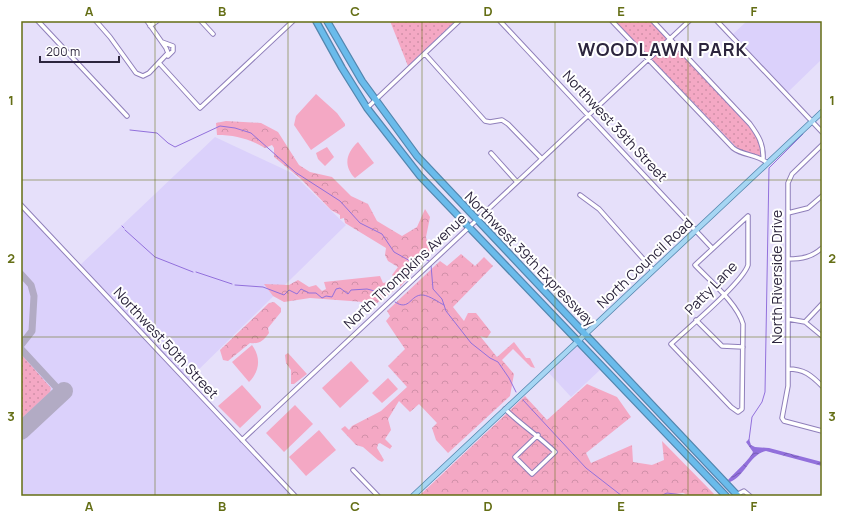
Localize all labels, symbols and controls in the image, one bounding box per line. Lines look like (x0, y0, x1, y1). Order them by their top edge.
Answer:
text: A (85, 2, 94, 20)
text: B (218, 2, 226, 20)
text: C (350, 2, 360, 20)
text: D (483, 2, 493, 20)
text: E (617, 2, 625, 20)
text: F (751, 2, 758, 20)
district label: WOODLAWN PARK (578, 37, 748, 61)
scale bar (40, 38, 119, 64)
text: 200 m (46, 43, 80, 60)
street label: Northwest 39th Street (559, 66, 672, 186)
text: 1 (8, 91, 14, 109)
text: 1 (829, 91, 835, 109)
street label: Northwest 39th Expressway (461, 187, 600, 331)
street label: North Thompkins Avenue (339, 209, 470, 333)
street label: North Riverside Drive (767, 210, 786, 344)
street label: North Council Road (593, 213, 697, 312)
text: 2 (7, 249, 15, 267)
text: 2 (828, 249, 836, 267)
street label: Patty Lane (680, 257, 741, 319)
street label: Northwest 50th Street (110, 283, 223, 403)
text: 3 (7, 407, 15, 425)
text: 3 (828, 407, 836, 425)
text: A (85, 497, 94, 515)
text: B (218, 497, 226, 515)
text: C (350, 497, 360, 515)
text: D (483, 497, 493, 515)
text: E (617, 497, 625, 515)
text: F (751, 497, 758, 515)

